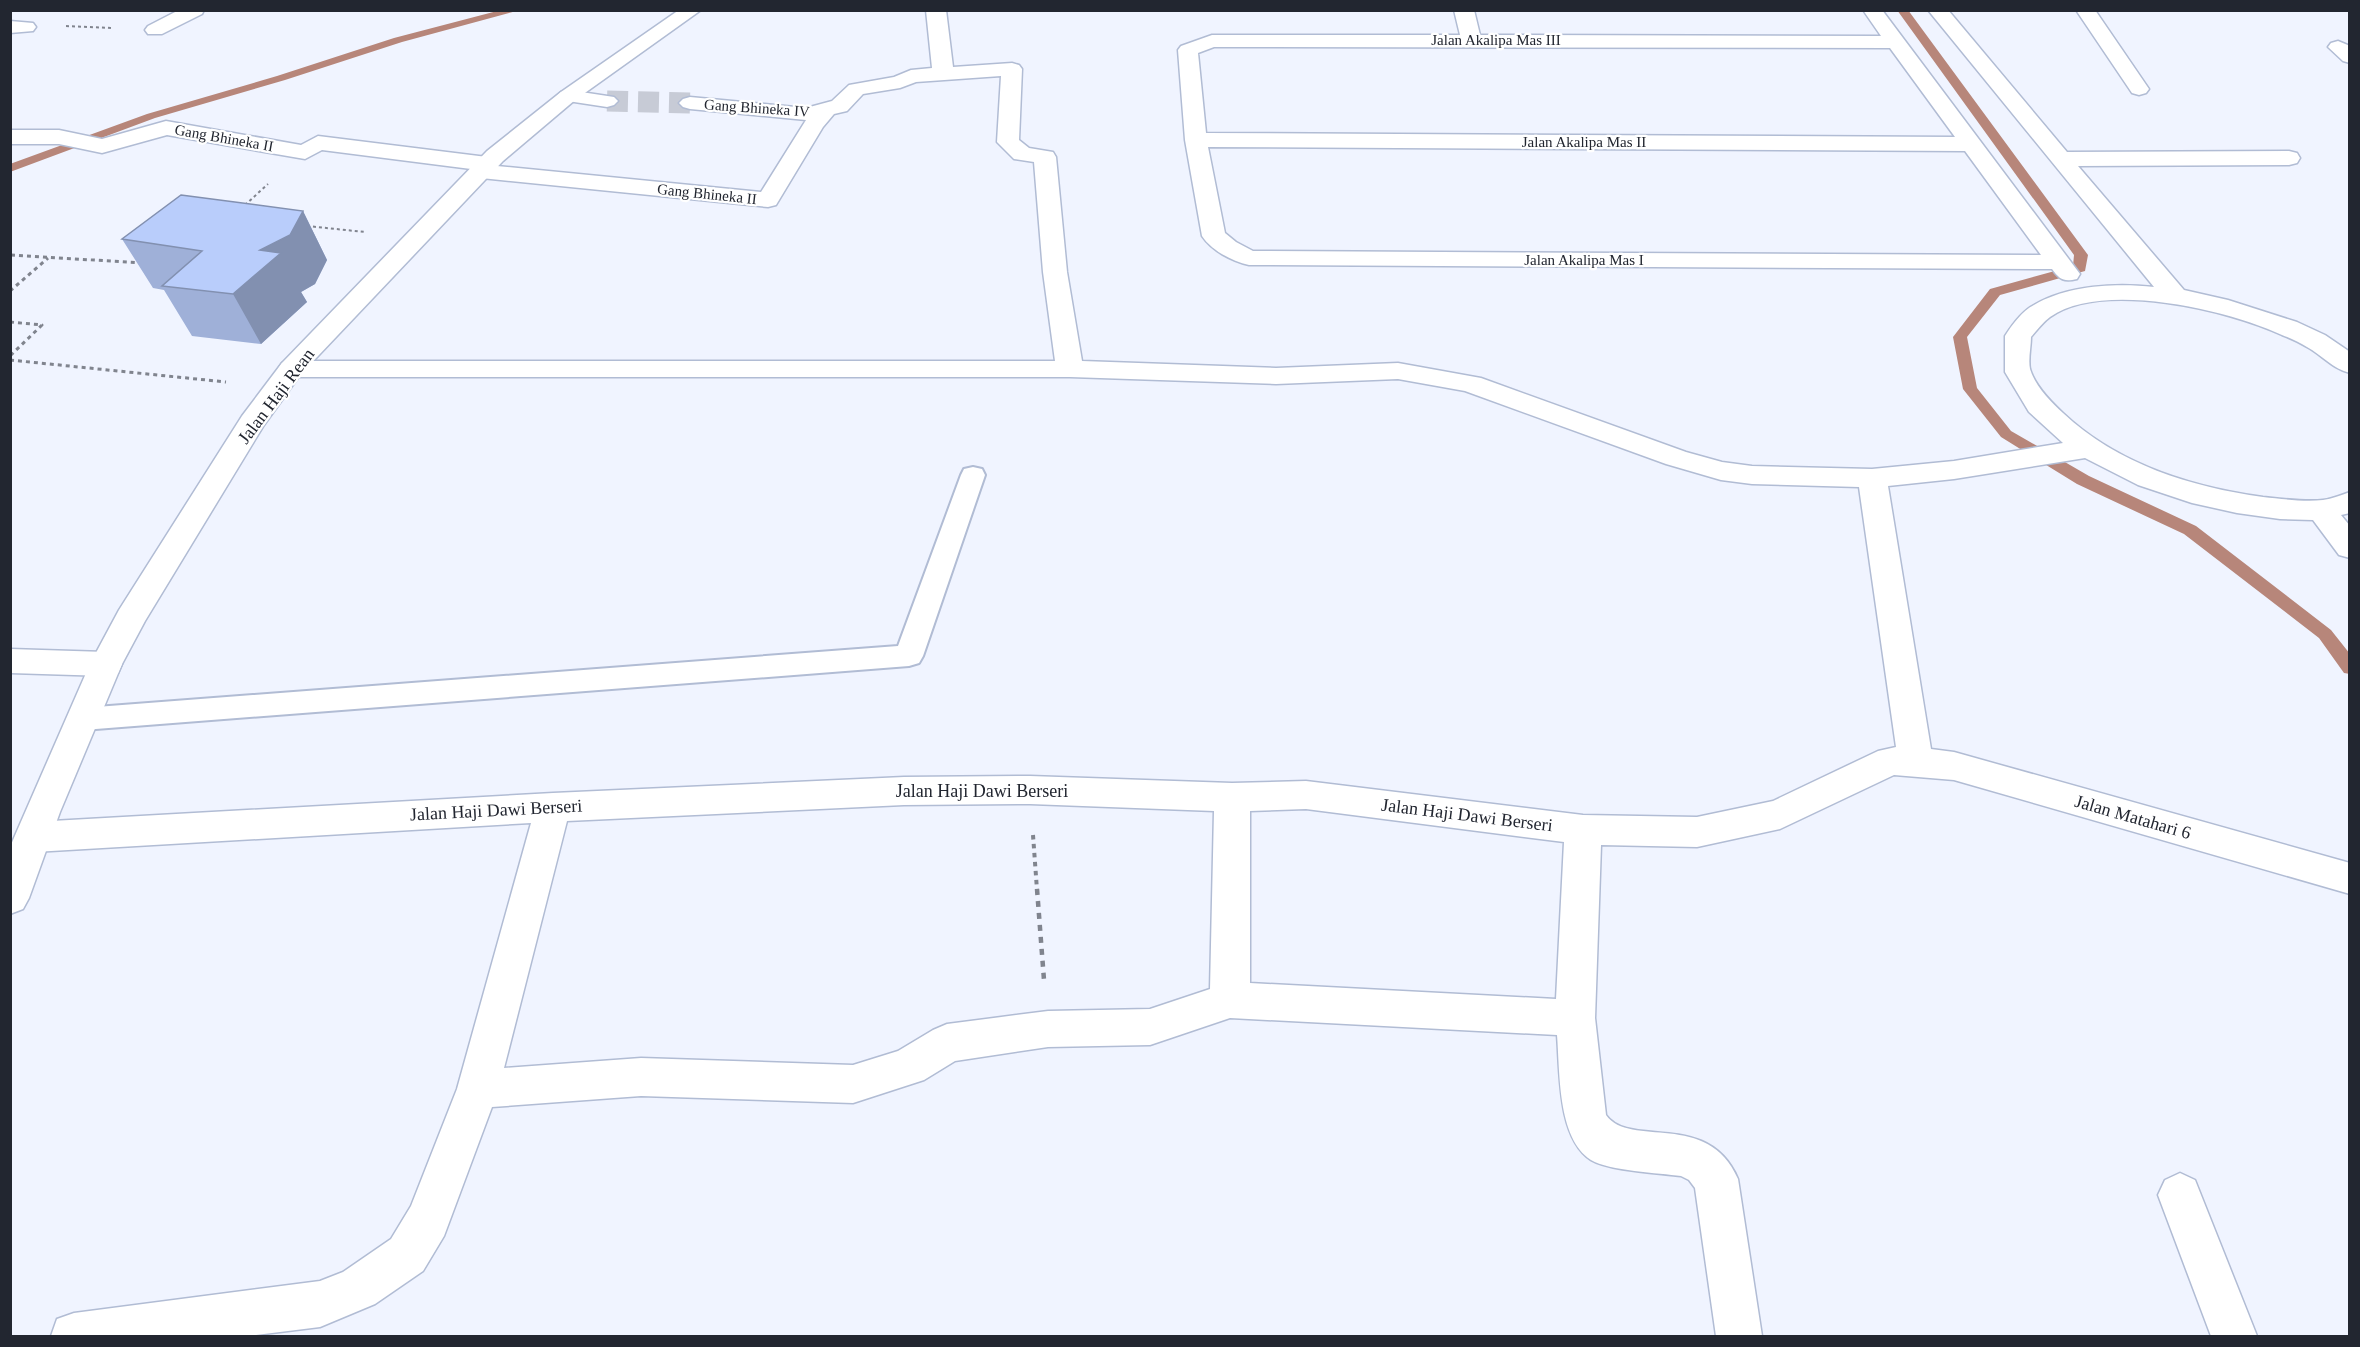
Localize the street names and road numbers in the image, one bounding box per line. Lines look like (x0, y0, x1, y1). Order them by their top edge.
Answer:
street label: Jalan Akalipa Mas III (1431, 32, 1561, 48)
street label: Gang Bhineka IV (704, 96, 810, 120)
street label: Gang Bhineka II (173, 121, 275, 155)
street label: Jalan Akalipa Mas II (1522, 134, 1646, 150)
street label: Gang Bhineka II (656, 181, 758, 207)
street label: Jalan Akalipa Mas I (1524, 252, 1644, 268)
street label: Jalan Haji Rean (234, 344, 318, 448)
street label: Jalan Haji Dawi Berseri (896, 781, 1068, 801)
street label: Jalan Matahari 6 (2073, 791, 2193, 843)
street label: Jalan Haji Dawi Berseri (1380, 795, 1554, 835)
street label: Jalan Haji Dawi Berseri (409, 796, 583, 824)

